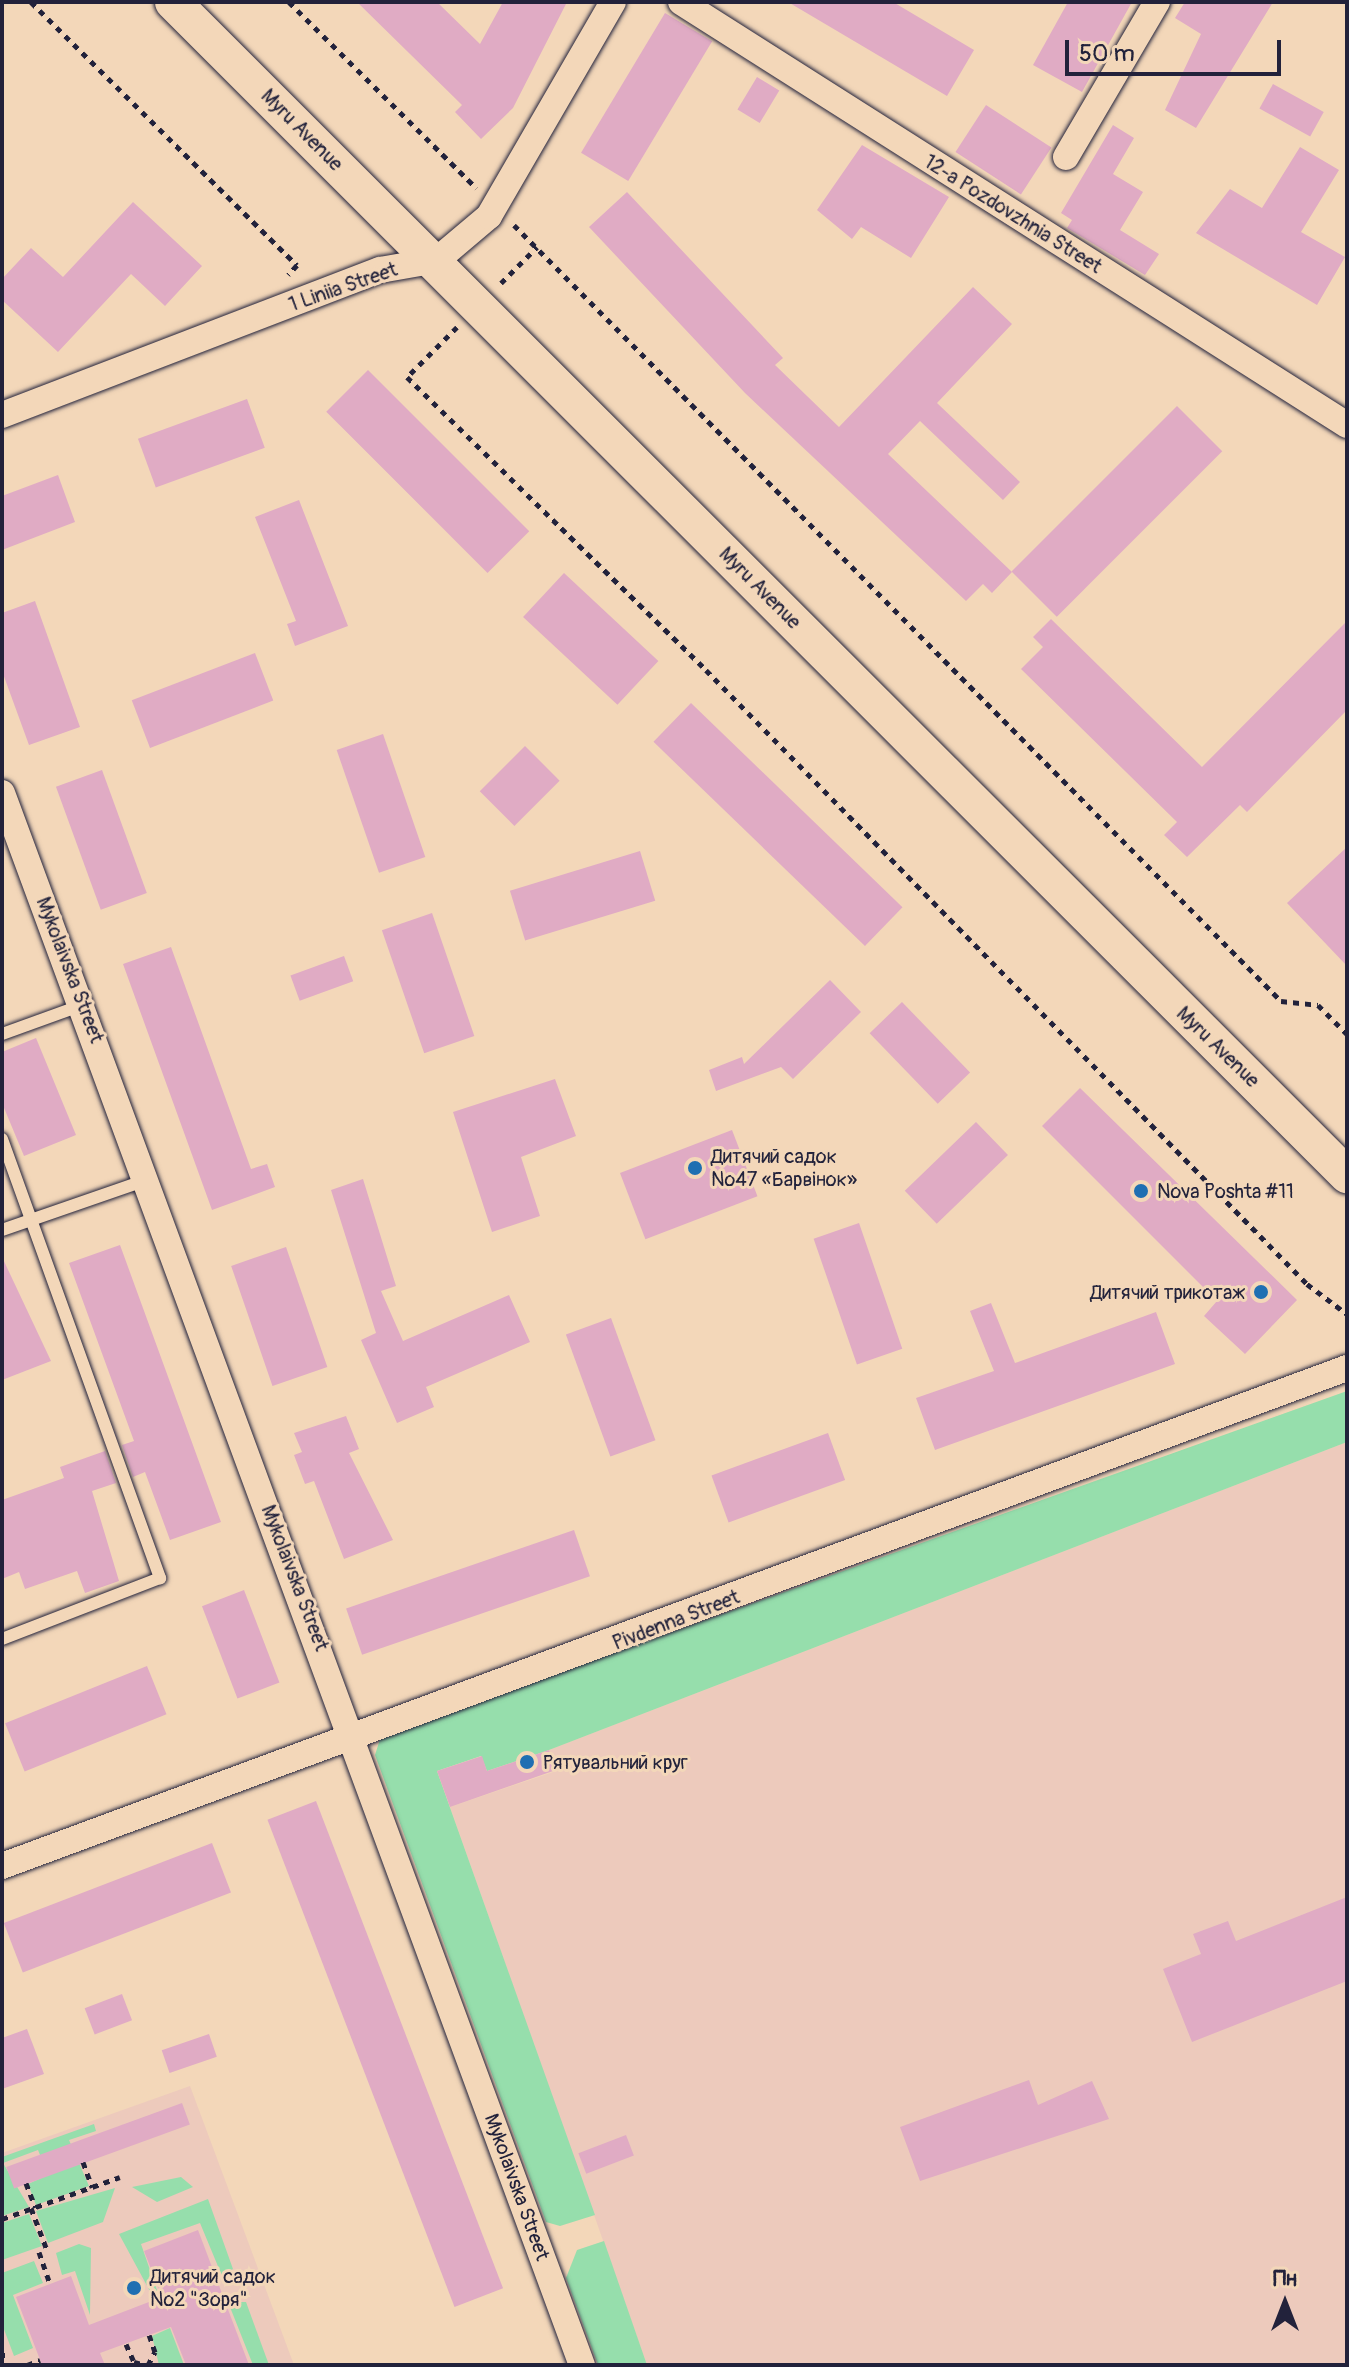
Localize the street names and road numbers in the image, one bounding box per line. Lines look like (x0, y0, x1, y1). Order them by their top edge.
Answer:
street label: Myru Avenue (256, 84, 348, 176)
street label: 12-a Pozdovzhnia Street (920, 149, 1106, 279)
street label: 1 Liniia Street (286, 257, 400, 317)
street label: Myru Avenue (714, 542, 806, 634)
street label: Mykolaivska Street (31, 894, 109, 1046)
street label: Myru Avenue (1172, 1002, 1264, 1092)
street label: Mykolaivska Street (256, 1502, 334, 1654)
street label: Pivdenna Street (609, 1585, 743, 1655)
street label: Mykolaivska Street (479, 2110, 555, 2264)

